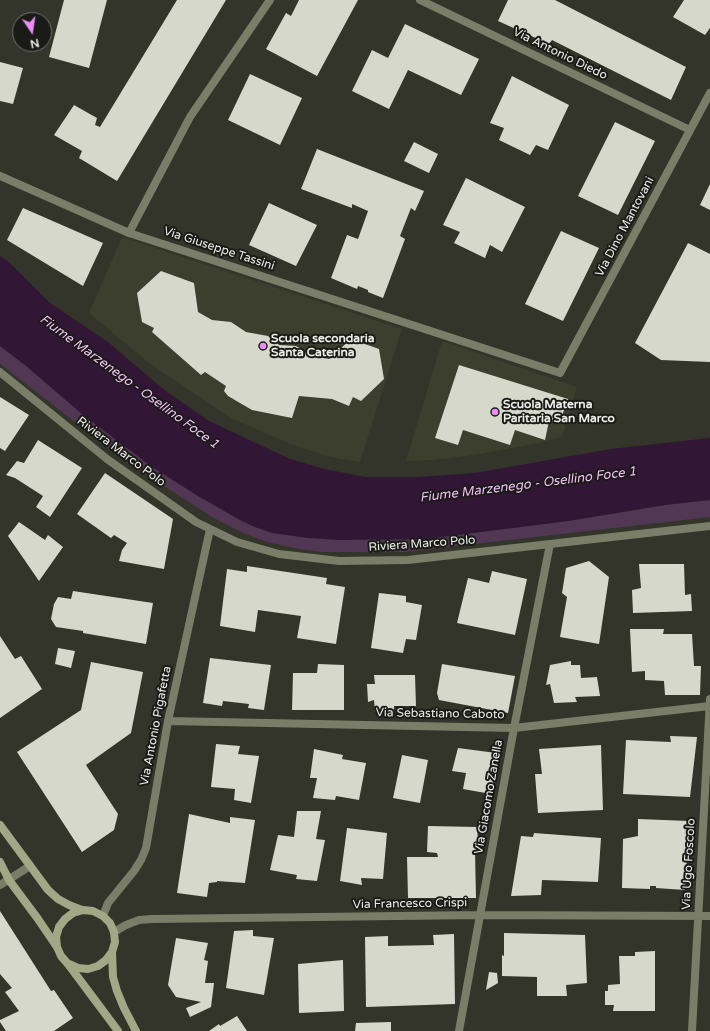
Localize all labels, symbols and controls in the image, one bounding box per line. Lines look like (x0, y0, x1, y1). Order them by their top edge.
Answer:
north arrow (12, 12, 52, 52)
street label: Via Antonio Diedo (510, 25, 610, 83)
text: N (29, 36, 40, 51)
street label: Via Dino Mantovani (593, 175, 657, 279)
street label: Via Giuseppe Tassini (162, 224, 276, 274)
water label: Fiume Marzenego - Osellino Foce 1 (36, 312, 222, 452)
place label: Scuola secondaria Santa Caterina (271, 332, 374, 360)
marker: Scuola secondaria Santa Caterina (258, 341, 268, 351)
place label: Scuola Materna Paritaria San Marco (503, 398, 615, 426)
marker: Scuola Materna Paritaria San Marco (490, 407, 500, 417)
street label: Riviera Marco Polo (74, 414, 168, 490)
water label: Fiume Marzenego - Osellino Foce 1 (419, 464, 637, 506)
street label: Riviera Marco Polo (368, 533, 476, 555)
street label: Via Antonio Pigafetta (137, 665, 175, 787)
street label: Via Sebastiano Caboto (375, 706, 505, 722)
street label: Via Giacomo Zanella (472, 739, 506, 855)
street label: Via Ugo Foscolo (679, 818, 699, 910)
street label: Via Francesco Crispi (353, 896, 467, 912)

